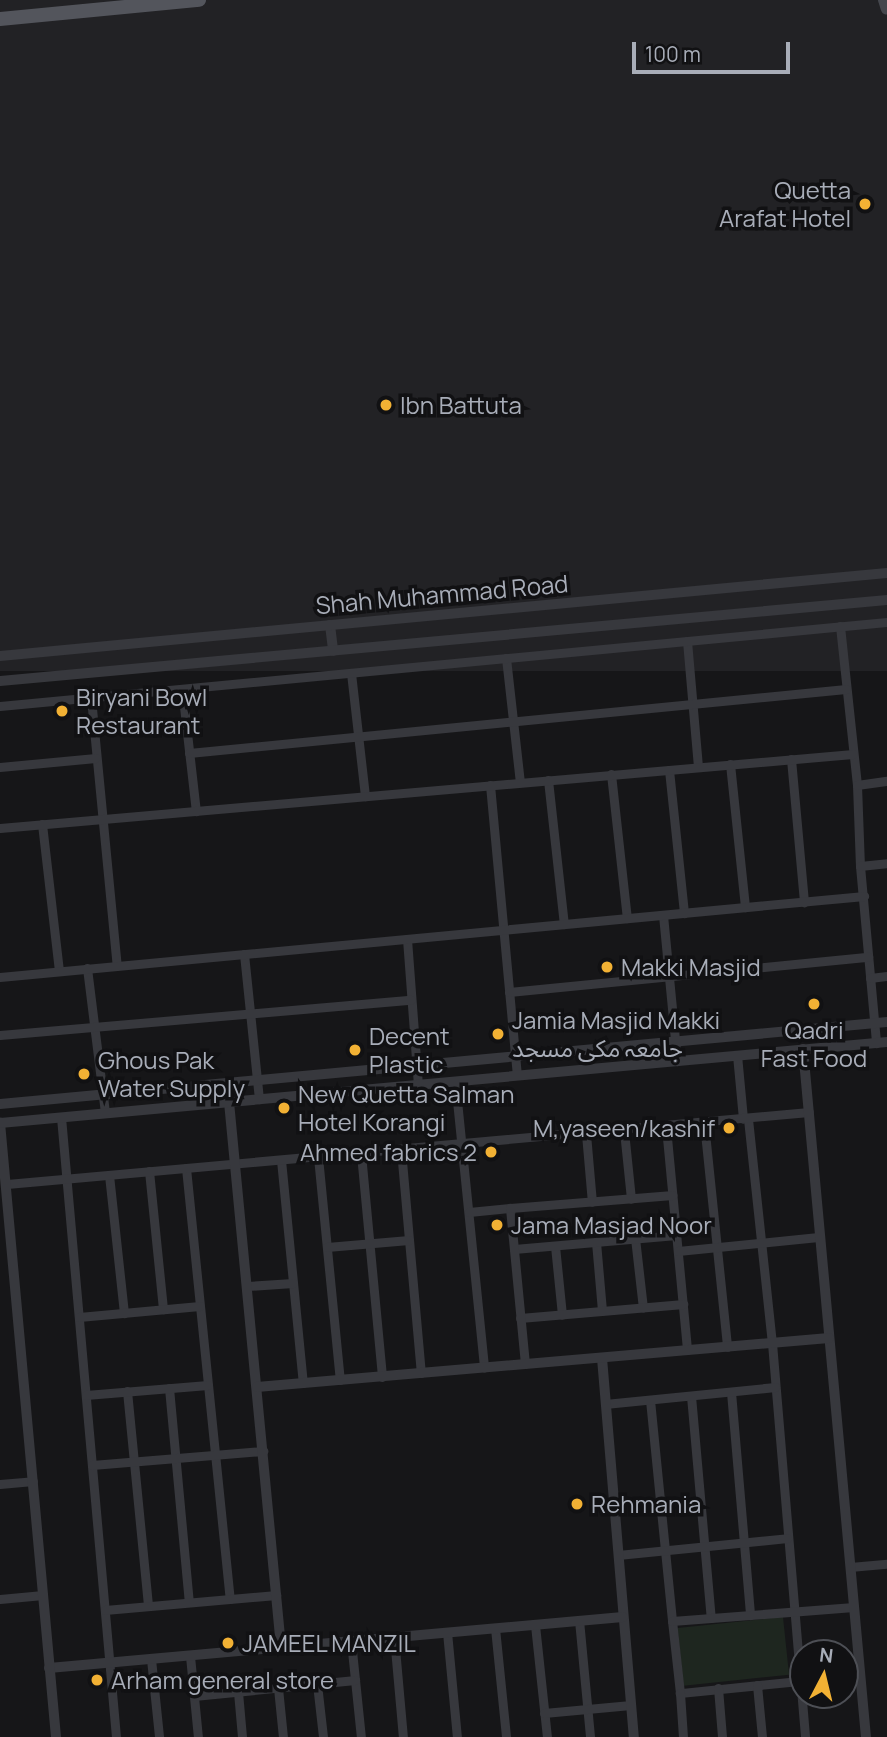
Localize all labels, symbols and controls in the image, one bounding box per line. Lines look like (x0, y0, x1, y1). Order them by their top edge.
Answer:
scale bar (635, 28, 792, 72)
text: 100 m (645, 40, 701, 68)
place label: Quetta Arafat Hotel (719, 176, 851, 232)
marker: Quetta Arafat Hotel (857, 196, 873, 212)
place label: Ibn Battuta (400, 391, 522, 419)
marker: Ibn Battuta (378, 397, 394, 413)
street label: Shah Muhammad Road (315, 569, 569, 619)
place label: Biryani Bowl Restaurant (76, 683, 207, 739)
marker: Biryani Bowl Restaurant (54, 703, 70, 719)
place label: Makki Masjid (621, 953, 761, 981)
marker: Makki Masjid (599, 959, 615, 975)
marker: Qadri Fast Food (806, 996, 822, 1012)
place label: Jamia Masjid Makki جامعہ مکی مسجد (512, 1006, 720, 1062)
place label: Qadri Fast Food (761, 1016, 867, 1072)
place label: Decent Plastic (369, 1022, 450, 1078)
marker: Jamia Masjid Makki جامعہ مکی مسجد (490, 1026, 506, 1042)
marker: Decent Plastic (347, 1042, 363, 1058)
place label: Ghous Pak Water Supply (98, 1046, 245, 1102)
marker: Ghous Pak Water Supply (76, 1066, 92, 1082)
place label: New Quetta Salman Hotel Korangi (298, 1080, 514, 1136)
marker: New Quetta Salman Hotel Korangi (276, 1100, 292, 1116)
place label: M,yaseen/kashif (533, 1114, 715, 1142)
marker: M,yaseen/kashif (721, 1120, 737, 1136)
place label: Ahmed fabrics 2 (300, 1138, 477, 1166)
marker: Ahmed fabrics 2 (483, 1144, 499, 1160)
place label: Jama Masjad Noor (511, 1211, 712, 1239)
marker: Jama Masjad Noor (489, 1217, 505, 1233)
place label: Rehmania (591, 1490, 701, 1518)
marker: Rehmania (569, 1496, 585, 1512)
place label: JAMEEL MANZIL (242, 1629, 417, 1657)
marker: JAMEEL MANZIL (220, 1635, 236, 1651)
north arrow (789, 1639, 859, 1709)
text: N (818, 1641, 835, 1669)
place label: Arham general store (111, 1666, 334, 1694)
marker: Arham general store (89, 1672, 105, 1688)

